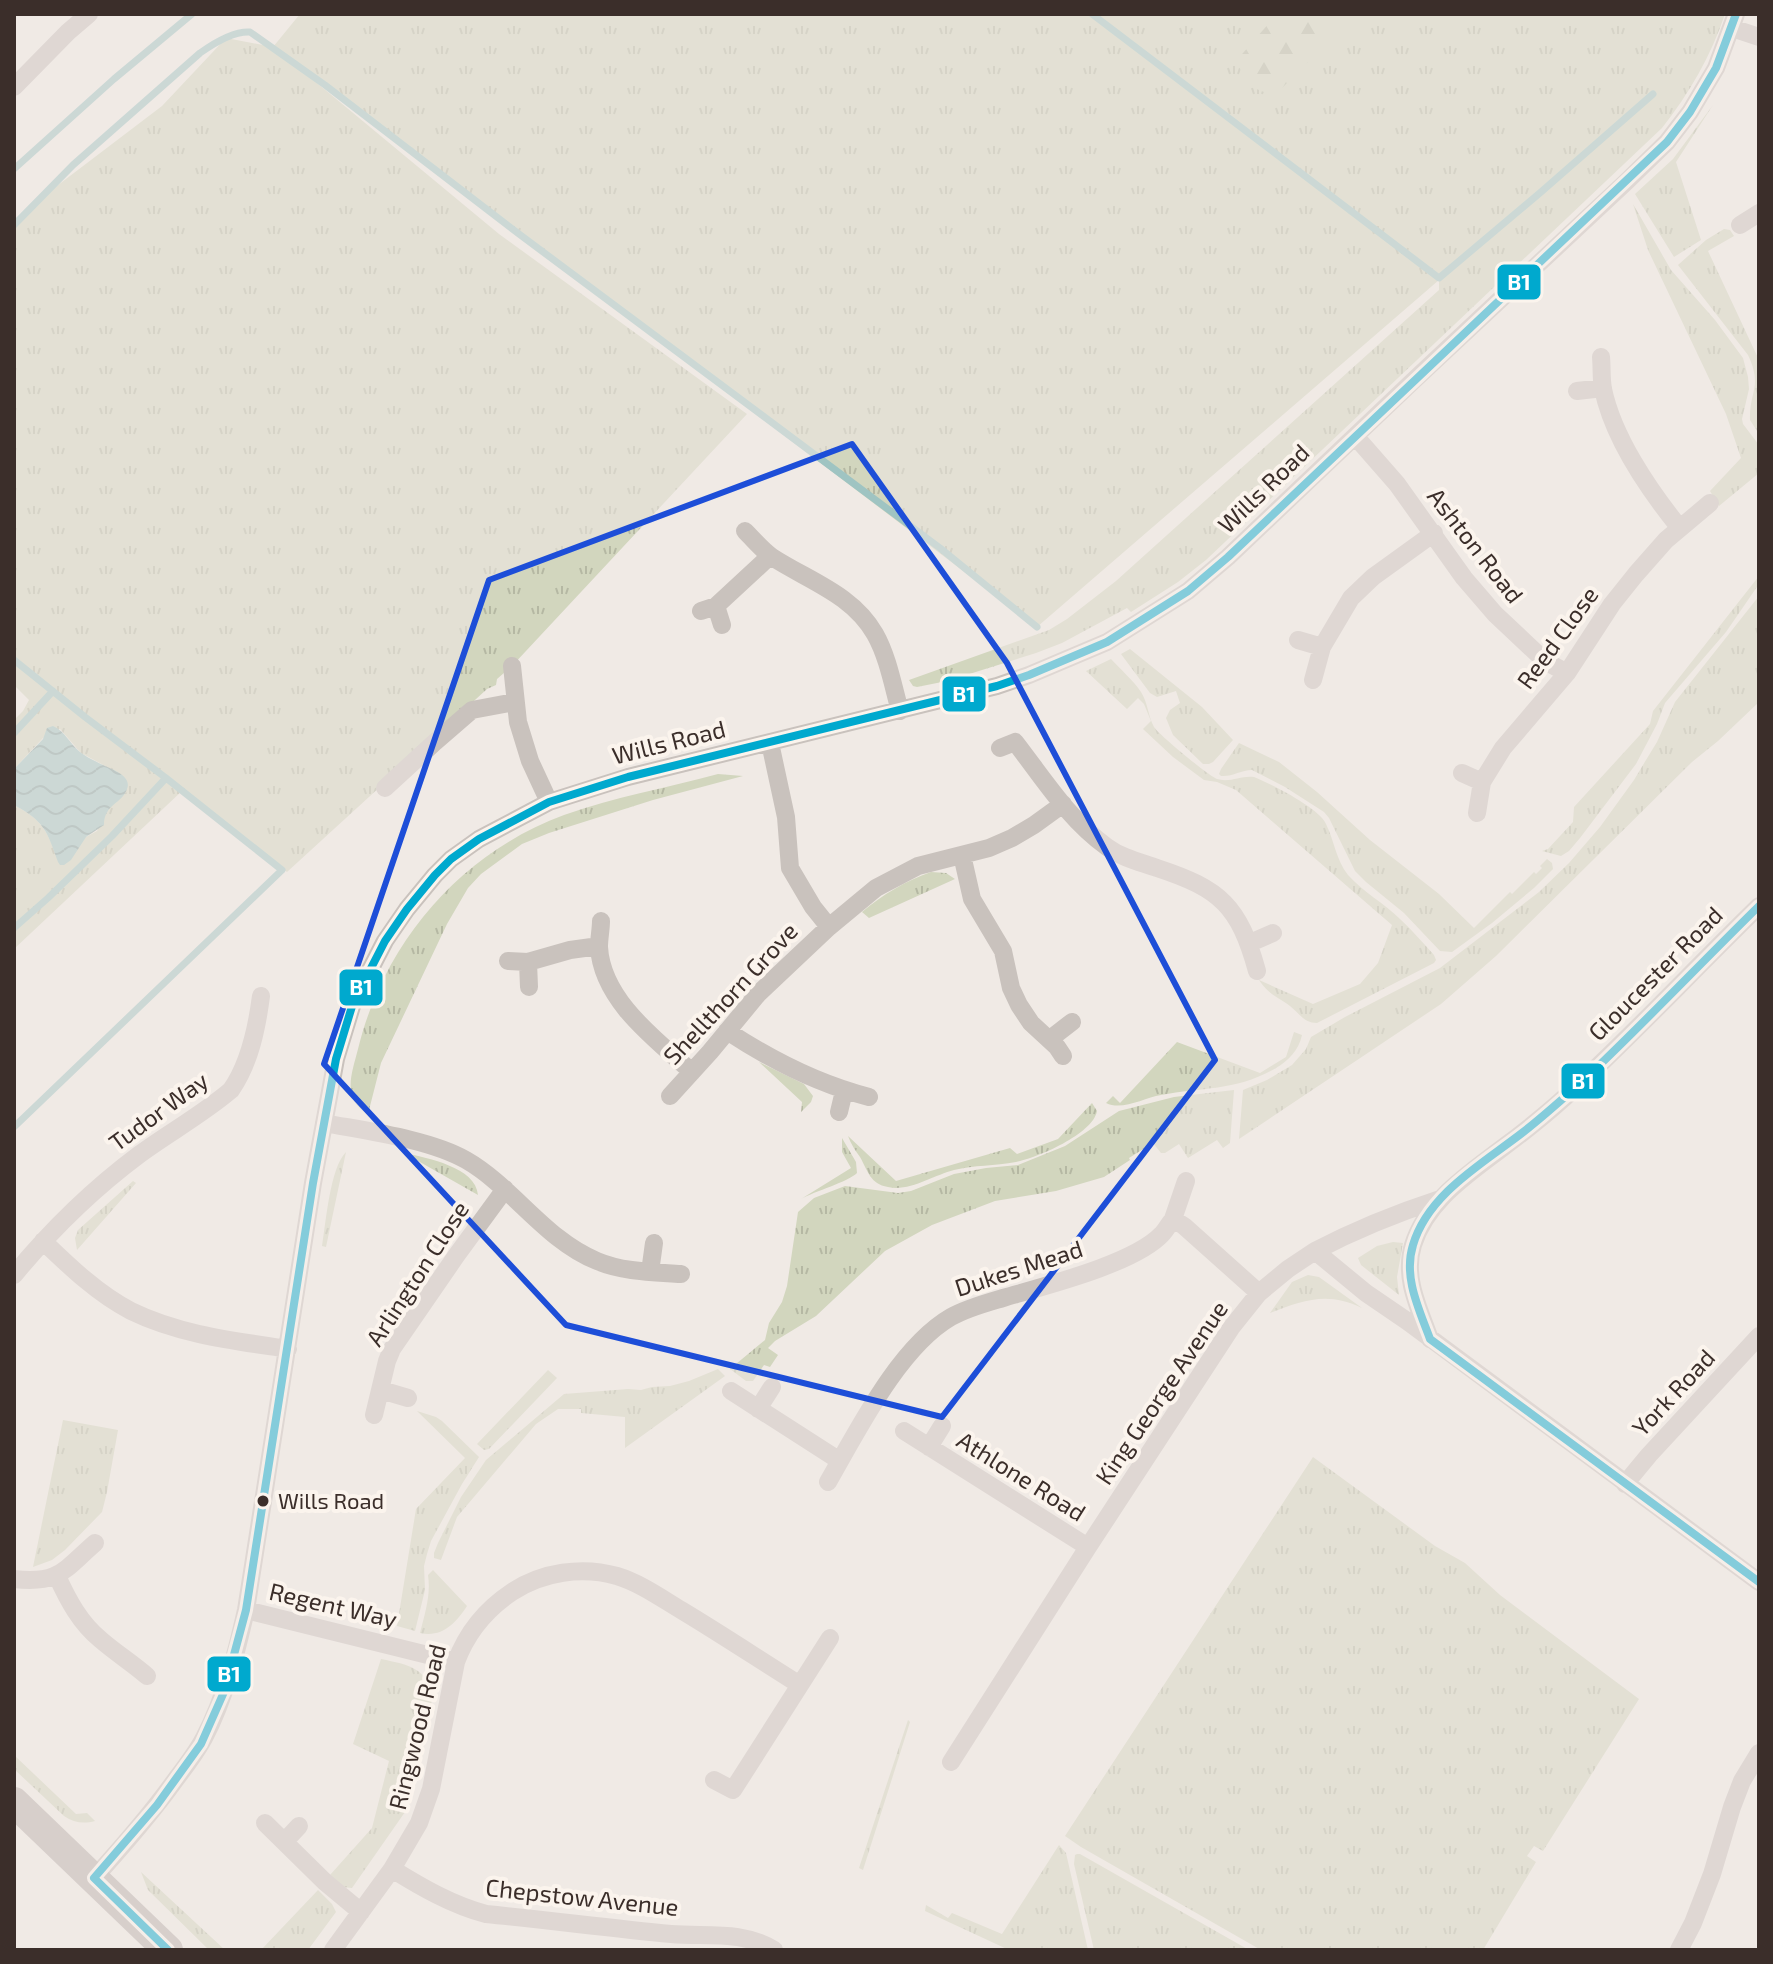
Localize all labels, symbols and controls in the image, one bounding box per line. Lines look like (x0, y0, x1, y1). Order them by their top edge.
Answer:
line badge: B1 (1496, 263, 1542, 301)
text: B1 (1507, 268, 1531, 294)
street label: Wills Road (1211, 437, 1315, 539)
street label: Ashton Road (1422, 482, 1530, 609)
street label: Reed Close (1510, 580, 1604, 694)
line badge: B1 (941, 675, 987, 713)
text: B1 (952, 680, 976, 706)
street label: Wills Road (609, 713, 728, 770)
street label: Gloucester Road (1582, 900, 1728, 1046)
street label: Shellthorn Grove (657, 916, 803, 1070)
line badge: B1 (338, 968, 384, 1007)
text: B1 (349, 973, 373, 999)
line badge: B1 (1560, 1062, 1606, 1100)
street label: Tudor Way (103, 1065, 214, 1156)
text: B1 (1571, 1067, 1595, 1093)
street label: Arlington Close (359, 1195, 474, 1351)
street label: Dukes Mead (951, 1233, 1086, 1302)
street label: King George Avenue (1089, 1295, 1233, 1490)
street label: York Road (1625, 1343, 1720, 1441)
street label: Athlone Road (952, 1425, 1091, 1527)
place label: Wills Road (278, 1487, 384, 1513)
marker: Wills Road (255, 1493, 271, 1509)
street label: Regent Way (267, 1576, 400, 1633)
street label: Ringwood Road (382, 1641, 451, 1812)
line badge: B1 (206, 1655, 252, 1693)
text: B1 (217, 1660, 241, 1686)
street label: Chepstow Avenue (484, 1872, 680, 1921)

